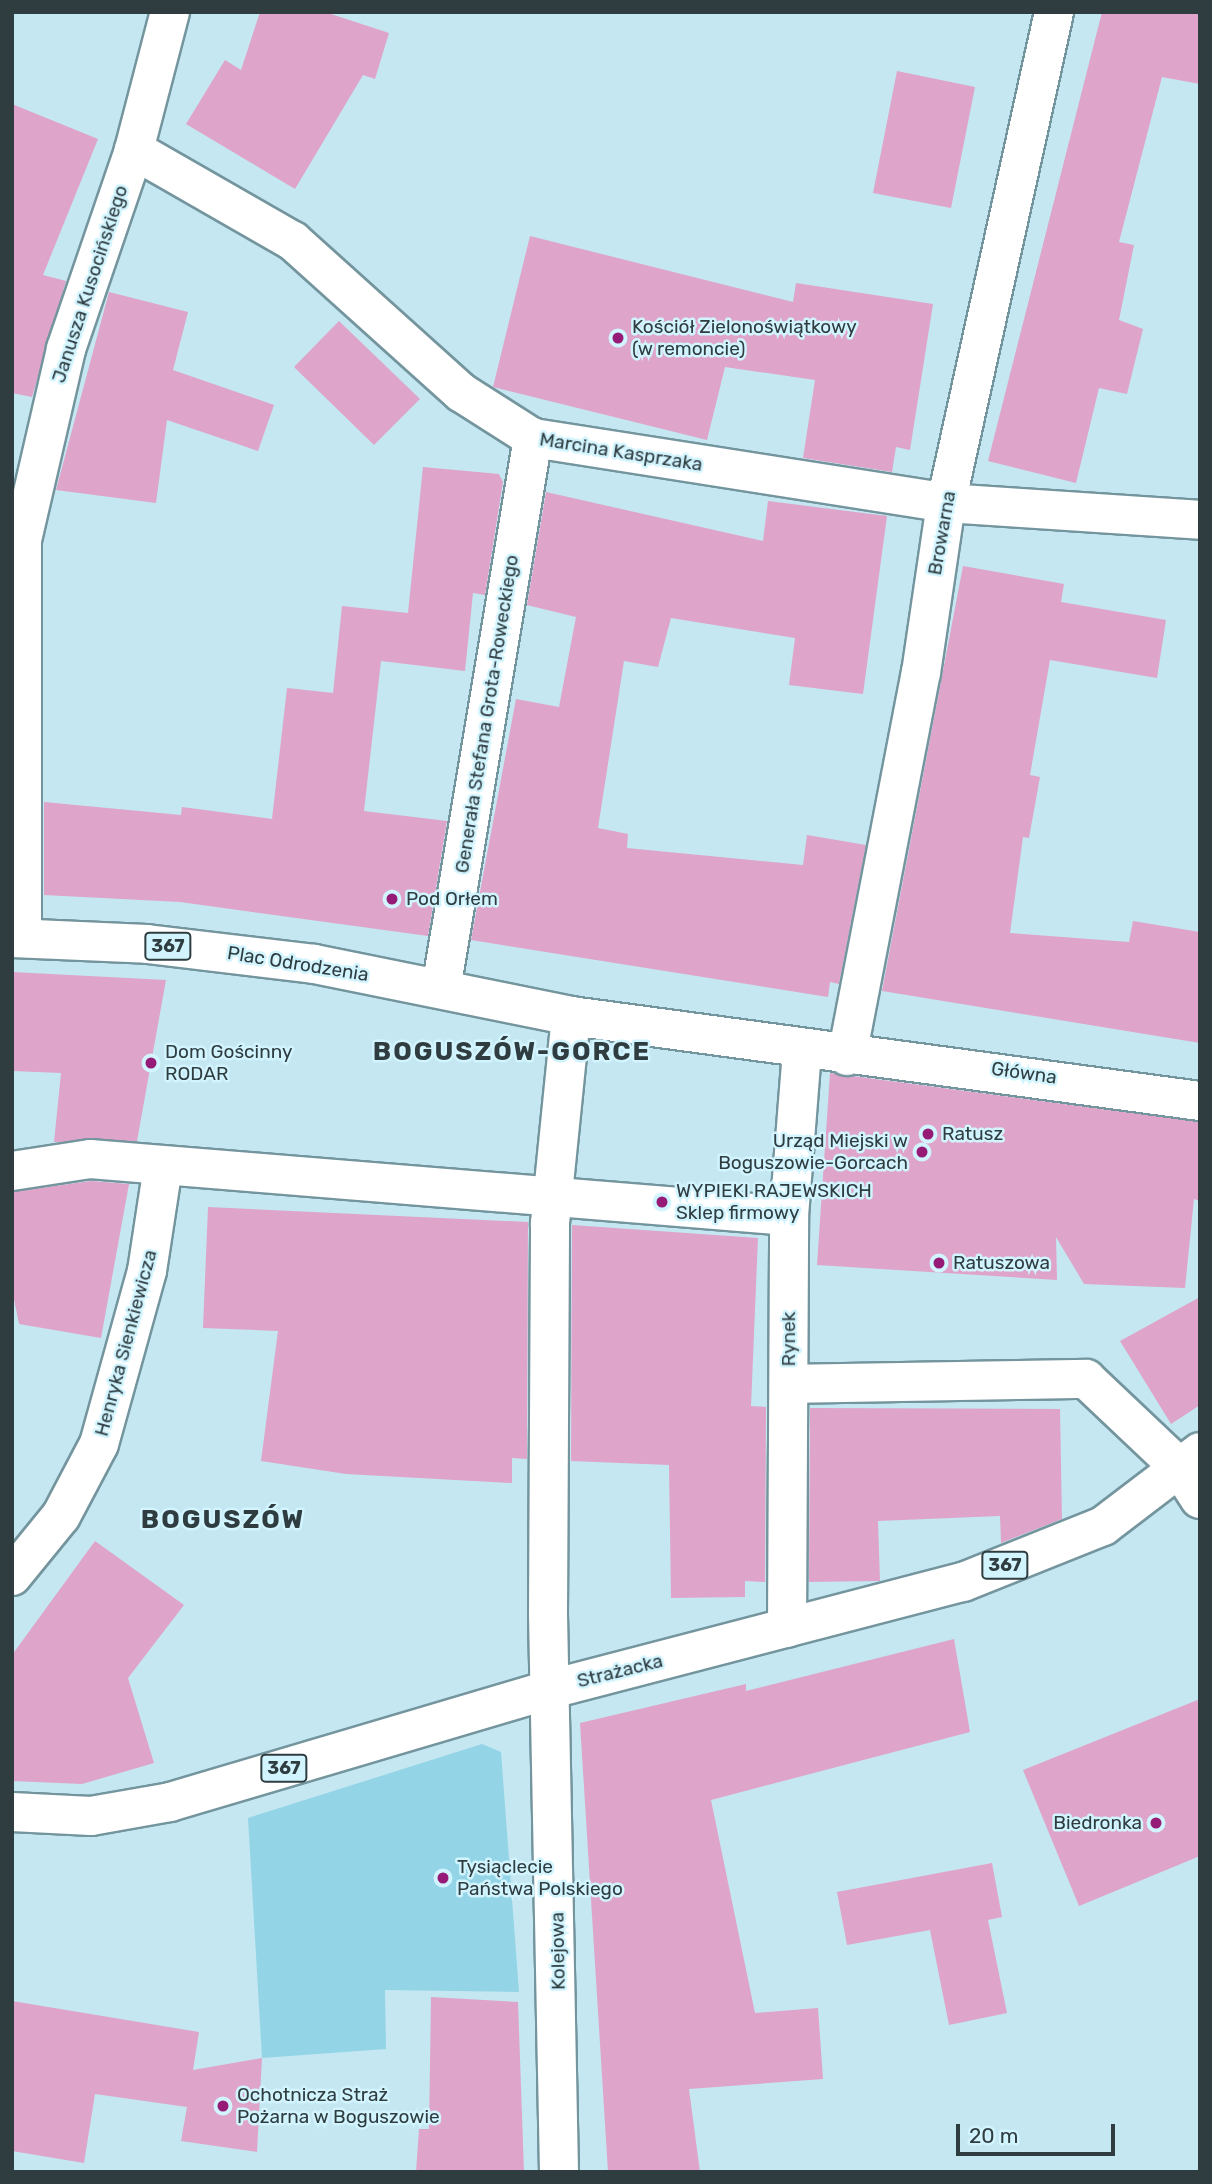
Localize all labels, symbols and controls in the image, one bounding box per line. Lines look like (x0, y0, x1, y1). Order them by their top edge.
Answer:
street label: Janusza Kusocińskiego (47, 182, 133, 386)
place label: Kościół Zielonoświątkowy (w remoncie) (632, 316, 857, 360)
marker: Kościół Zielonoświątkowy (w remoncie) (610, 330, 626, 346)
street label: Marcina Kasprzaka (538, 428, 704, 476)
street label: Browarna (923, 489, 961, 577)
street label: Generała Stefana Grota-Roweckiego (451, 553, 523, 875)
place label: Pod Orłem (406, 888, 498, 910)
marker: Pod Orłem (384, 891, 400, 907)
road number: 367 (144, 931, 192, 960)
street label: Plac Odrodzenia (226, 942, 370, 986)
district label: BOGUSZÓW-GORCE (375, 1036, 649, 1068)
place label: Dom Gościnny RODAR (165, 1041, 292, 1085)
marker: Dom Gościnny RODAR (143, 1055, 159, 1071)
street label: Główna (990, 1057, 1058, 1089)
place label: Ratusz (942, 1123, 1003, 1145)
marker: Ratusz (920, 1126, 936, 1142)
place label: Urząd Miejski w Boguszowie-Gorcach (718, 1130, 908, 1174)
marker: Urząd Miejski w Boguszowie-Gorcach (914, 1144, 930, 1160)
place label: WYPIEKI RAJEWSKICH Sklep firmowy (676, 1180, 872, 1224)
marker: WYPIEKI RAJEWSKICH Sklep firmowy (654, 1194, 670, 1210)
street label: Henryka Sienkiewicza (90, 1247, 162, 1439)
place label: Ratuszowa (953, 1252, 1050, 1274)
marker: Ratuszowa (931, 1255, 947, 1271)
street label: Rynek (778, 1312, 800, 1366)
district label: BOGUSZÓW (142, 1504, 304, 1536)
road number: 367 (981, 1550, 1030, 1580)
street label: Strażacka (575, 1649, 665, 1693)
road number: 367 (260, 1754, 308, 1783)
place label: Biedronka (1053, 1812, 1142, 1834)
marker: Biedronka (1148, 1815, 1164, 1831)
place label: Tysiąclecie Państwa Polskiego (457, 1856, 623, 1900)
marker: Tysiąclecie Państwa Polskiego (435, 1870, 451, 1886)
street label: Kolejowa (546, 1912, 570, 1990)
place label: Ochotnicza Straż Pożarna w Boguszowie (237, 2084, 441, 2128)
marker: Ochotnicza Straż Pożarna w Boguszowie (215, 2098, 231, 2114)
scale bar (960, 2110, 1119, 2154)
text: 20 m (969, 2123, 1018, 2148)

